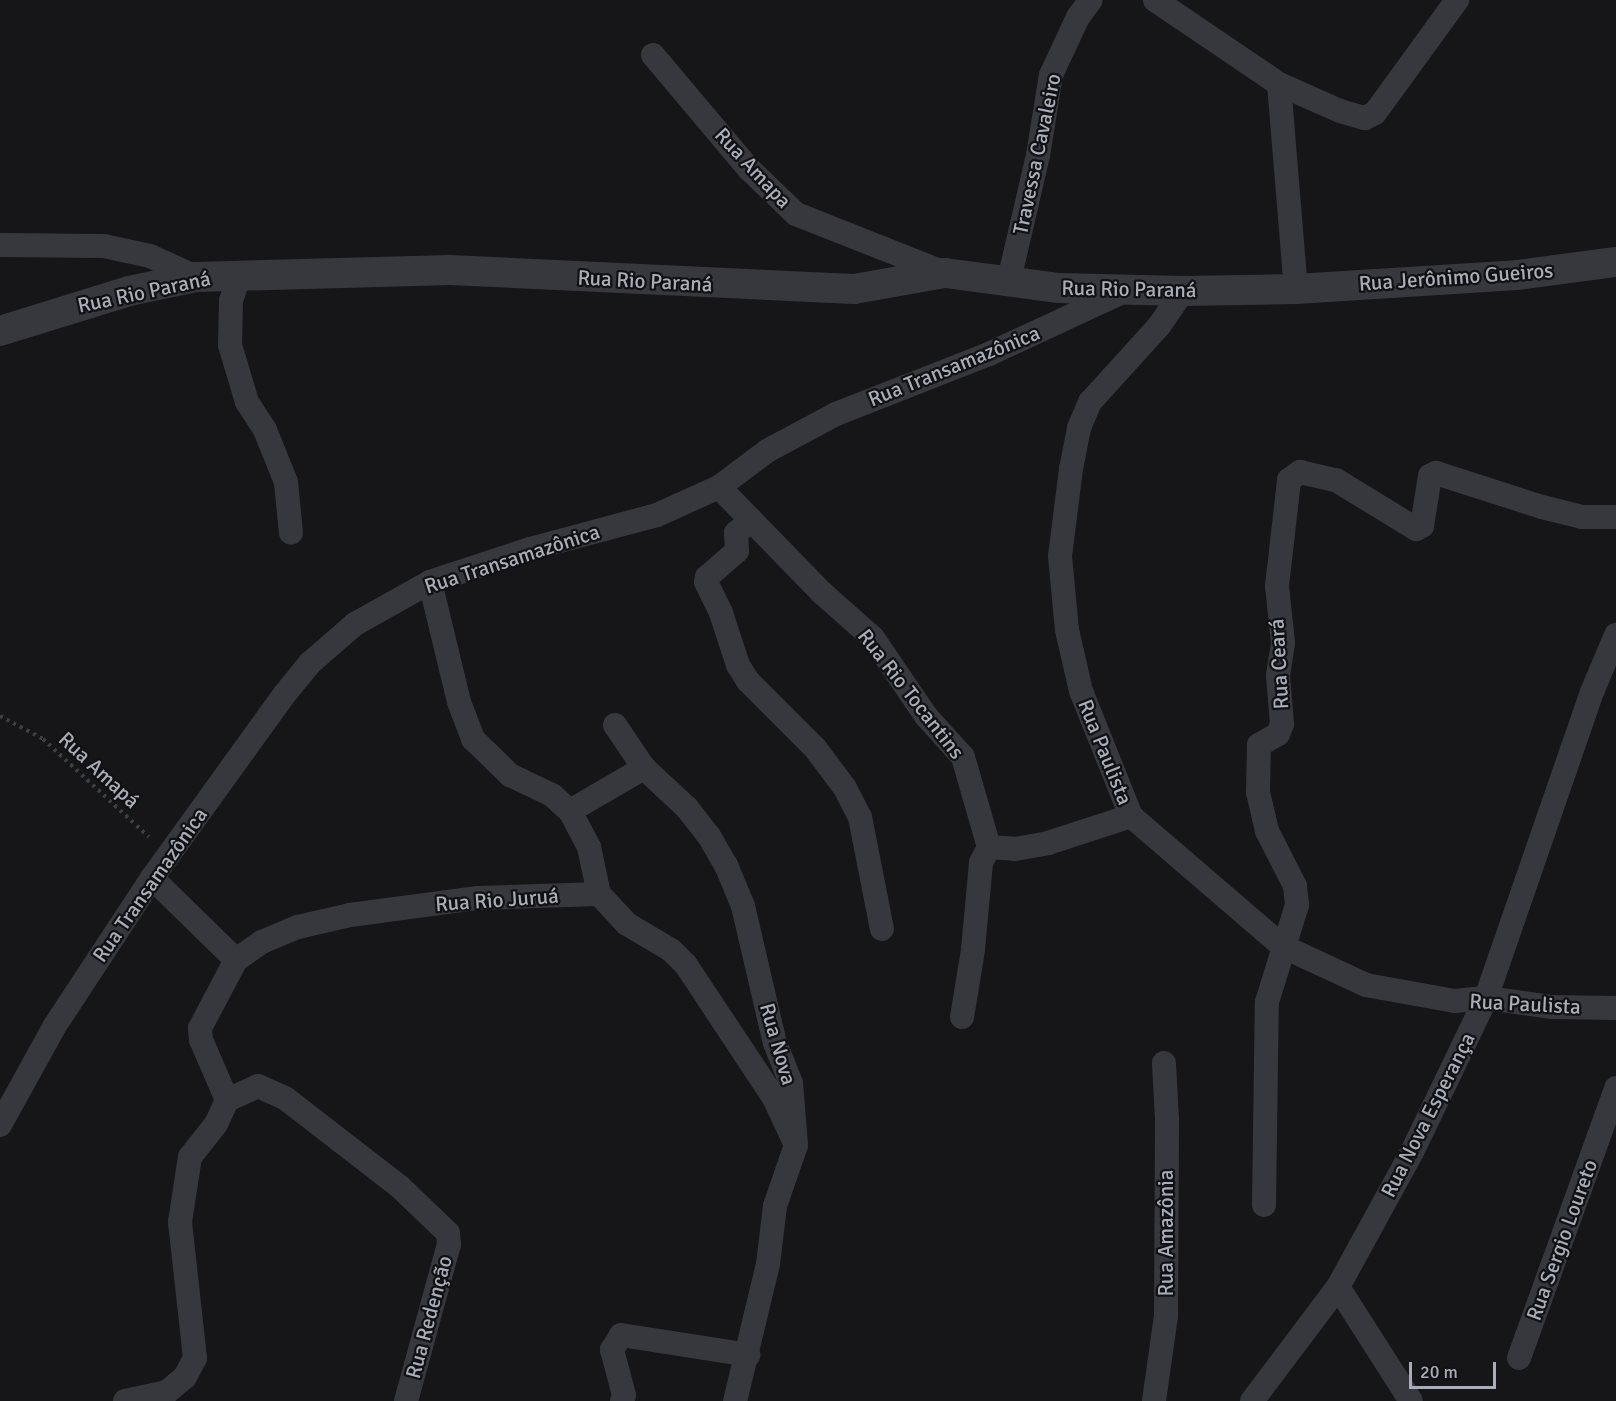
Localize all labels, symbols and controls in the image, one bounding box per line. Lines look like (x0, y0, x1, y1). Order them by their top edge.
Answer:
street label: Travessa Cavaleiro (1008, 71, 1066, 237)
street label: Rua Amapa (709, 123, 797, 213)
street label: Rua Jerônimo Gueiros (1358, 258, 1554, 296)
street label: Rua Rio Paraná (577, 265, 713, 297)
street label: Rua Rio Paraná (75, 266, 213, 318)
street label: Rua Rio Paraná (1061, 275, 1197, 303)
street label: Rua Transamazônica (865, 320, 1043, 412)
street label: Rua Transamazônica (421, 519, 603, 599)
street label: Rua Ceará (1264, 618, 1294, 710)
street label: Rua Rio Tocantins (852, 624, 970, 764)
street label: Rua Paulista (1072, 696, 1138, 808)
street label: Rua Amapá (54, 726, 144, 814)
street label: Rua Transamazônica (87, 803, 213, 967)
street label: Rua Rio Juruá (435, 883, 559, 917)
street label: Rua Paulista (1469, 989, 1581, 1019)
street label: Rua Nova (754, 1000, 802, 1088)
street label: Rua Nova Esperança (1376, 1028, 1480, 1202)
street label: Rua Sergio Loureto (1521, 1156, 1603, 1324)
street label: Rua Amazônia (1153, 1170, 1179, 1296)
street label: Rua Redenção (400, 1253, 458, 1381)
scale bar (1412, 1350, 1499, 1388)
text: 20 m (1420, 1361, 1458, 1383)

